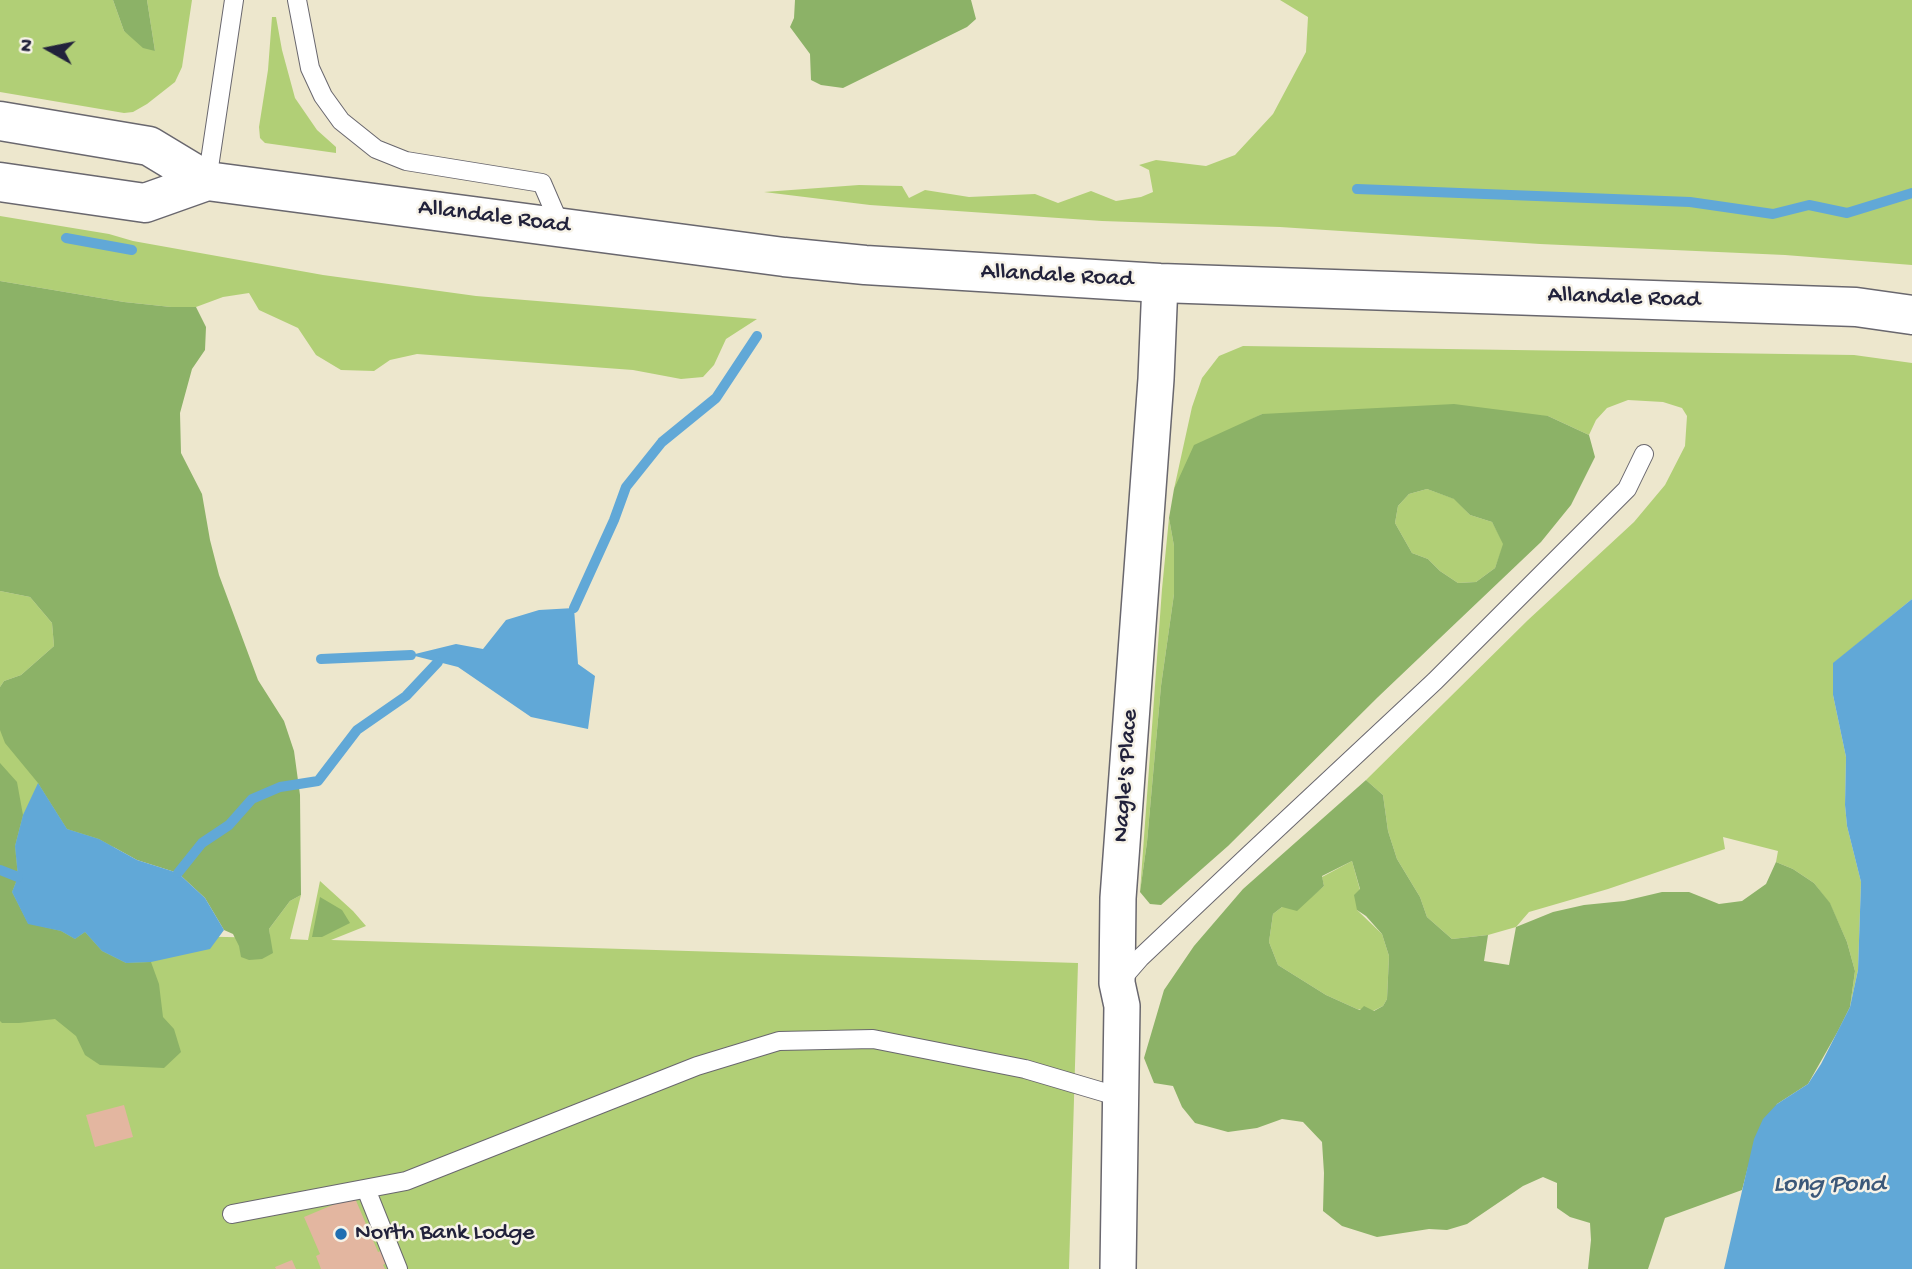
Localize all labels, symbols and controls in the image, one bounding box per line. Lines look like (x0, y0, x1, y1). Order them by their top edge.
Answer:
north arrow (14, 14, 84, 84)
text: N (15, 38, 40, 54)
street label: Allandale Road (417, 194, 571, 242)
street label: Allandale Road (980, 259, 1134, 295)
street label: Allandale Road (1547, 282, 1701, 316)
street label: Nagle's Place (1108, 708, 1146, 844)
water label: Long Pond (1773, 1170, 1885, 1202)
place label: North Bank Lodge (355, 1220, 535, 1248)
marker: North Bank Lodge (333, 1226, 349, 1242)

